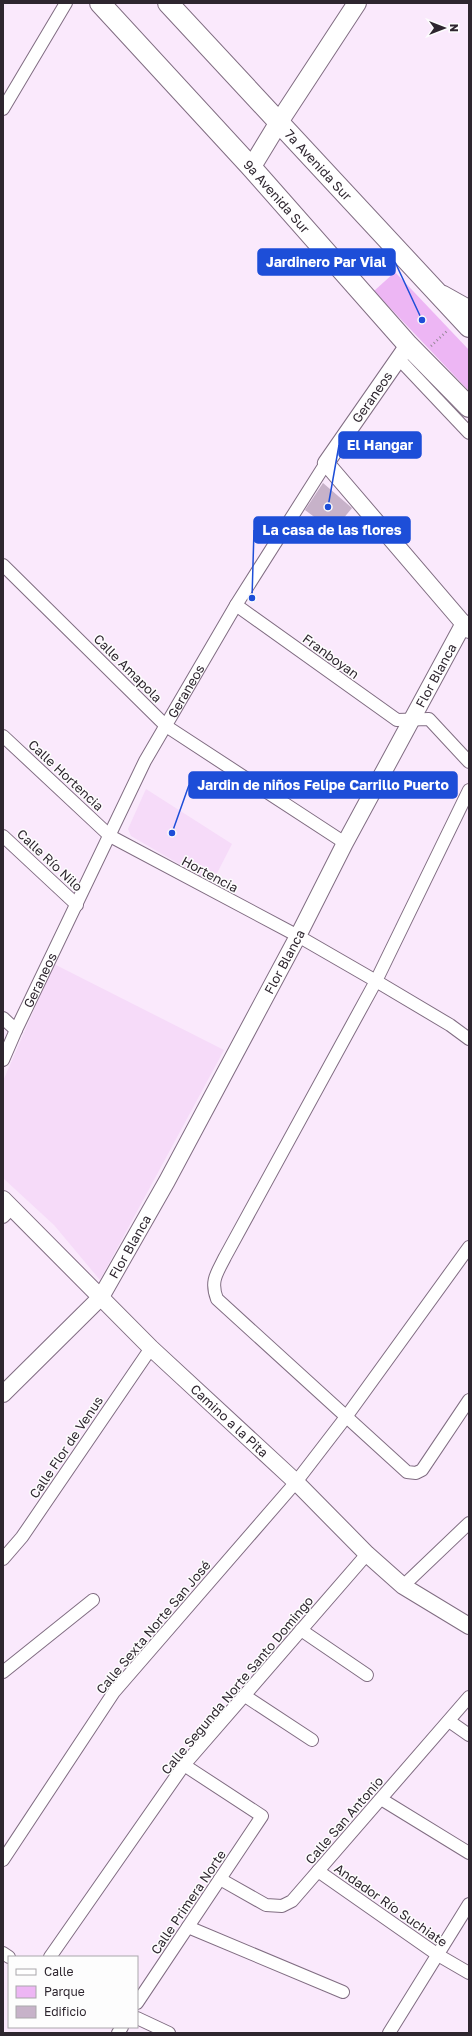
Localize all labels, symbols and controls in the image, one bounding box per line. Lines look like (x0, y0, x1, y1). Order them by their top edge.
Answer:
north arrow (424, 8, 464, 48)
text: N (448, 24, 461, 32)
street label: 7a Avenida Sur (281, 126, 355, 204)
street label: 9a Avenida Sur (240, 156, 313, 236)
callout: Jardinero Par Vial (258, 249, 395, 275)
text: Jardinero Par Vial (266, 253, 387, 270)
street label: Geraneos (348, 368, 396, 426)
callout: El Hangar (339, 432, 421, 458)
text: El Hangar (347, 436, 414, 453)
callout: La casa de las flores (254, 517, 410, 543)
text: La casa de las flores (262, 521, 402, 538)
street label: Franboyan (300, 630, 362, 682)
street label: Calle Amapola (91, 631, 165, 705)
street label: Flor Blanca (412, 640, 460, 710)
street label: Geraneos (164, 661, 208, 721)
street label: Calle Hortencia (25, 736, 107, 814)
callout: Jardin de niños Felipe Carrillo Puerto (189, 772, 457, 798)
text: Jardin de niños Felipe Carrillo Puerto (197, 776, 449, 793)
street label: Calle Río Nilo (14, 826, 86, 895)
street label: Hortencia (179, 852, 241, 896)
street label: Flor Blanca (261, 927, 308, 997)
street label: Geraneos (20, 950, 60, 1010)
street label: Flor Blanca (105, 1212, 154, 1281)
street label: Camino a la Pita (187, 1381, 272, 1460)
street label: Calle Flor de Venus (26, 1393, 106, 1501)
street label: Calle Sexta Norte San José (92, 1557, 214, 1697)
street label: Calle Segunda Norte Santo Domingo (158, 1592, 317, 1777)
street label: Calle San Antonio (302, 1773, 387, 1867)
street label: Calle Primera Norte (147, 1847, 229, 1957)
street label: Andador Río Suchiate (331, 1860, 451, 1950)
legend (8, 1956, 138, 2028)
text: Calle (44, 1964, 74, 1979)
text: Parque (44, 1984, 85, 1999)
text: Edificio (44, 2004, 86, 2019)

